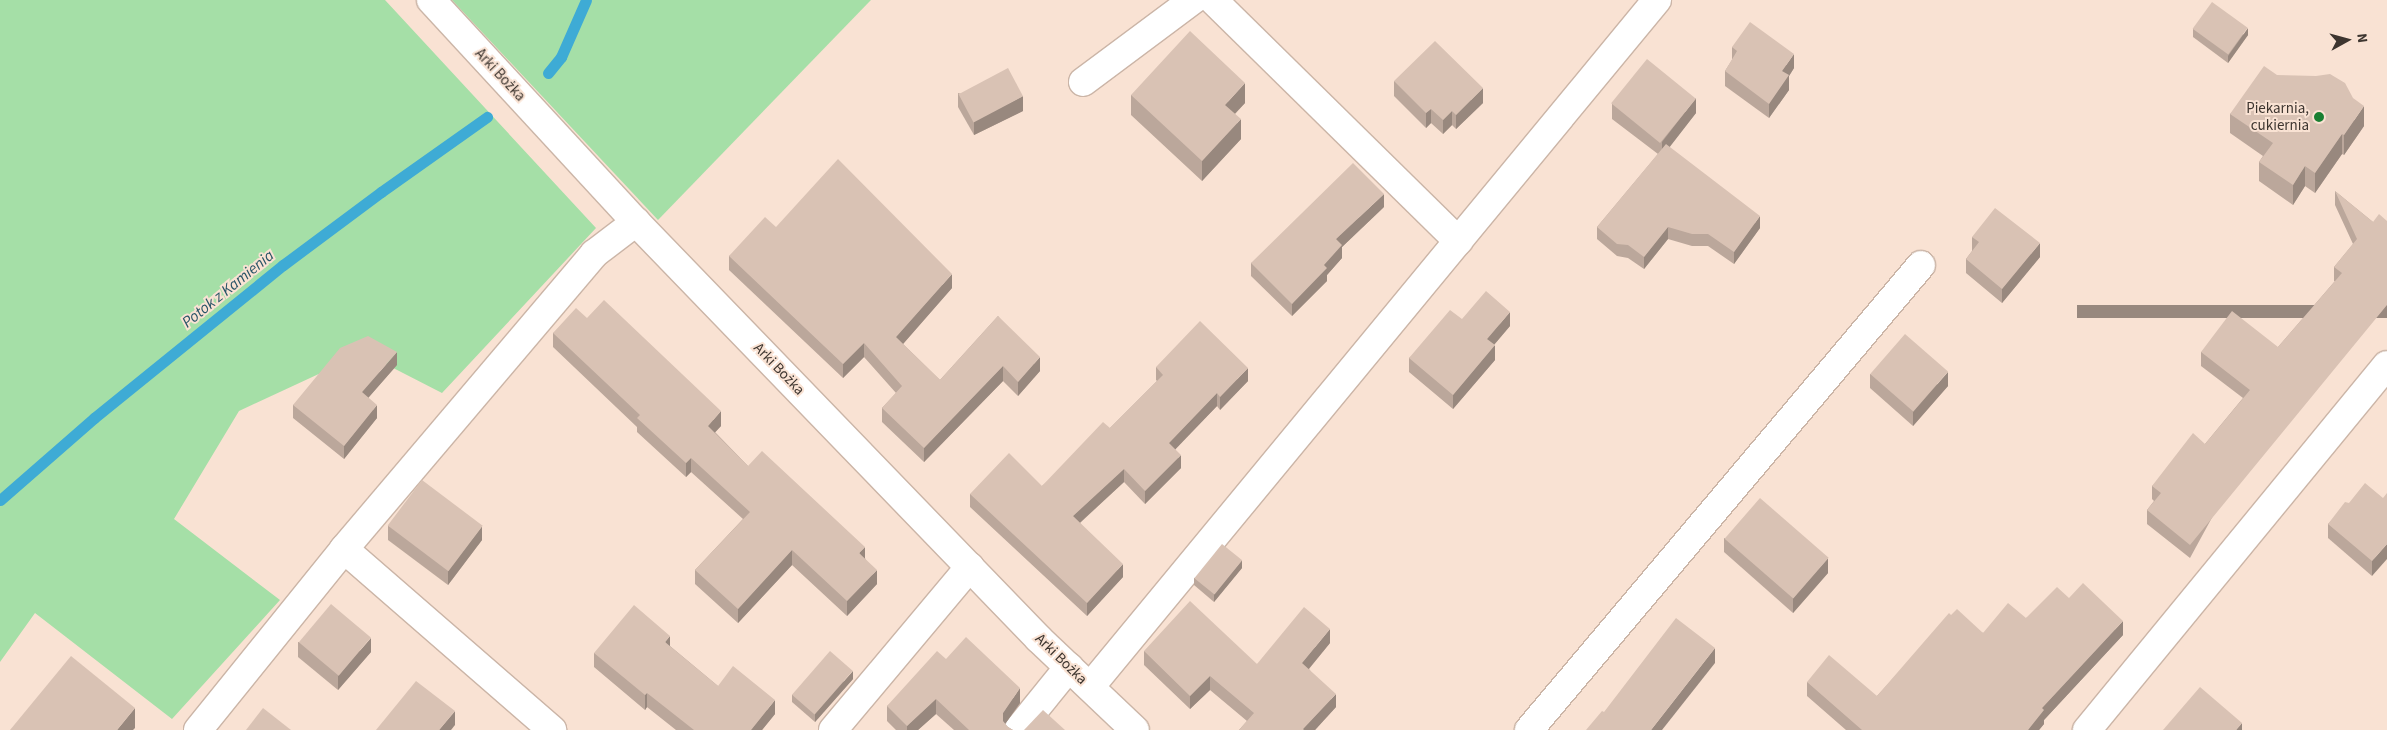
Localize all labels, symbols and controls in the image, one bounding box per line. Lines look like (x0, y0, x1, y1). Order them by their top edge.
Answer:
north arrow (2322, 15, 2372, 65)
text: N (2351, 32, 2372, 44)
street label: Arki Bożka (471, 45, 529, 105)
place label: Piekarnia, cukiernia (2246, 99, 2309, 134)
marker: Piekarnia, cukiernia (2313, 111, 2325, 123)
water label: Potok z Kamienia (178, 246, 278, 332)
street label: Arki Bożka (750, 339, 808, 399)
street label: Arki Bożka (1031, 630, 1091, 688)

